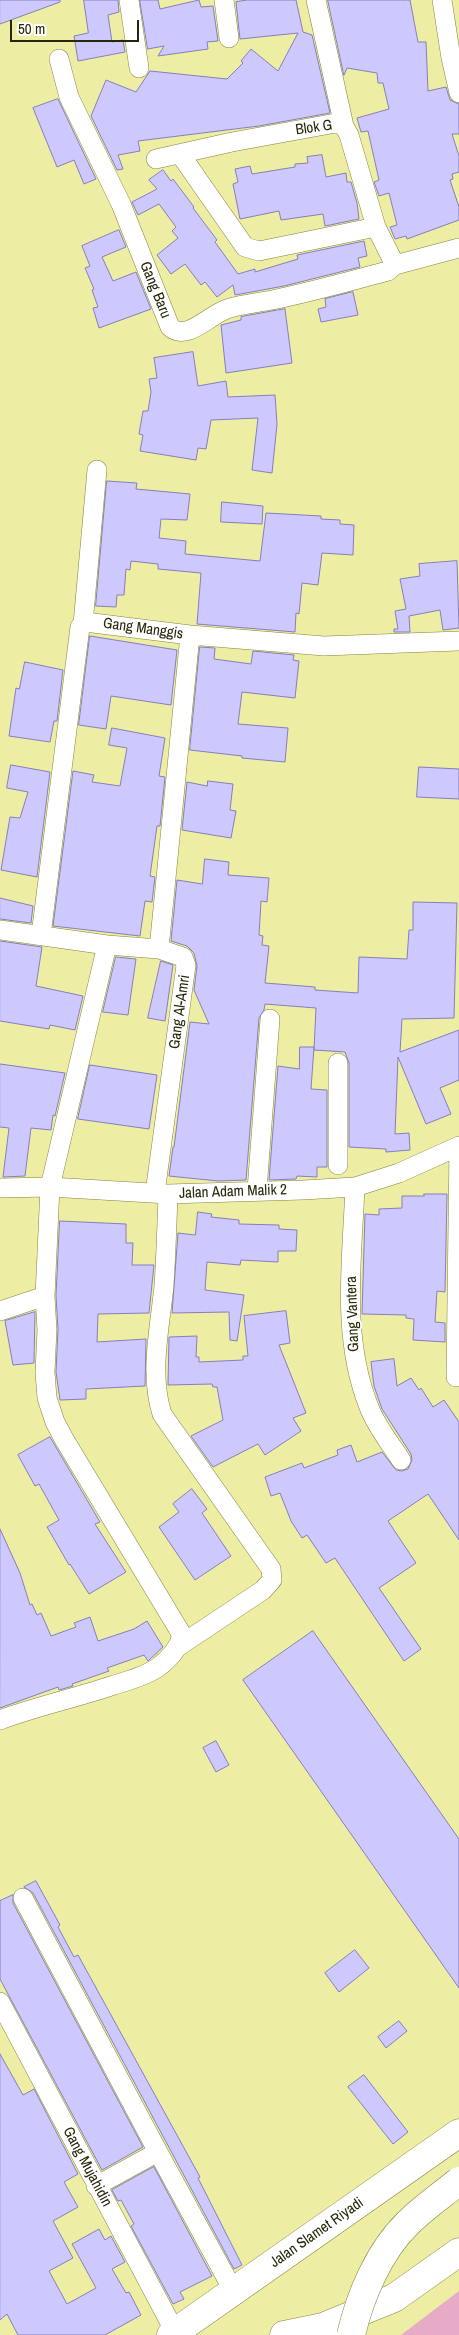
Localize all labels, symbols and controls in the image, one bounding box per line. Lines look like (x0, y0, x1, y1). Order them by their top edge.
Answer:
scale bar (12, 10, 141, 42)
text: 50 m (18, 18, 45, 39)
street label: Blok G (294, 117, 334, 139)
street label: Gang Baru (136, 259, 174, 321)
street label: Gang Manggis (102, 614, 184, 644)
street label: Gang Al-Amri (166, 974, 194, 1050)
street label: Jalan Adam Malik 2 (179, 1181, 287, 1203)
street label: Gang Vantera (343, 1276, 363, 1352)
street label: Gang Mujahidin (59, 2124, 115, 2210)
street label: Jalan Slamet Riyadi (267, 2194, 367, 2272)

